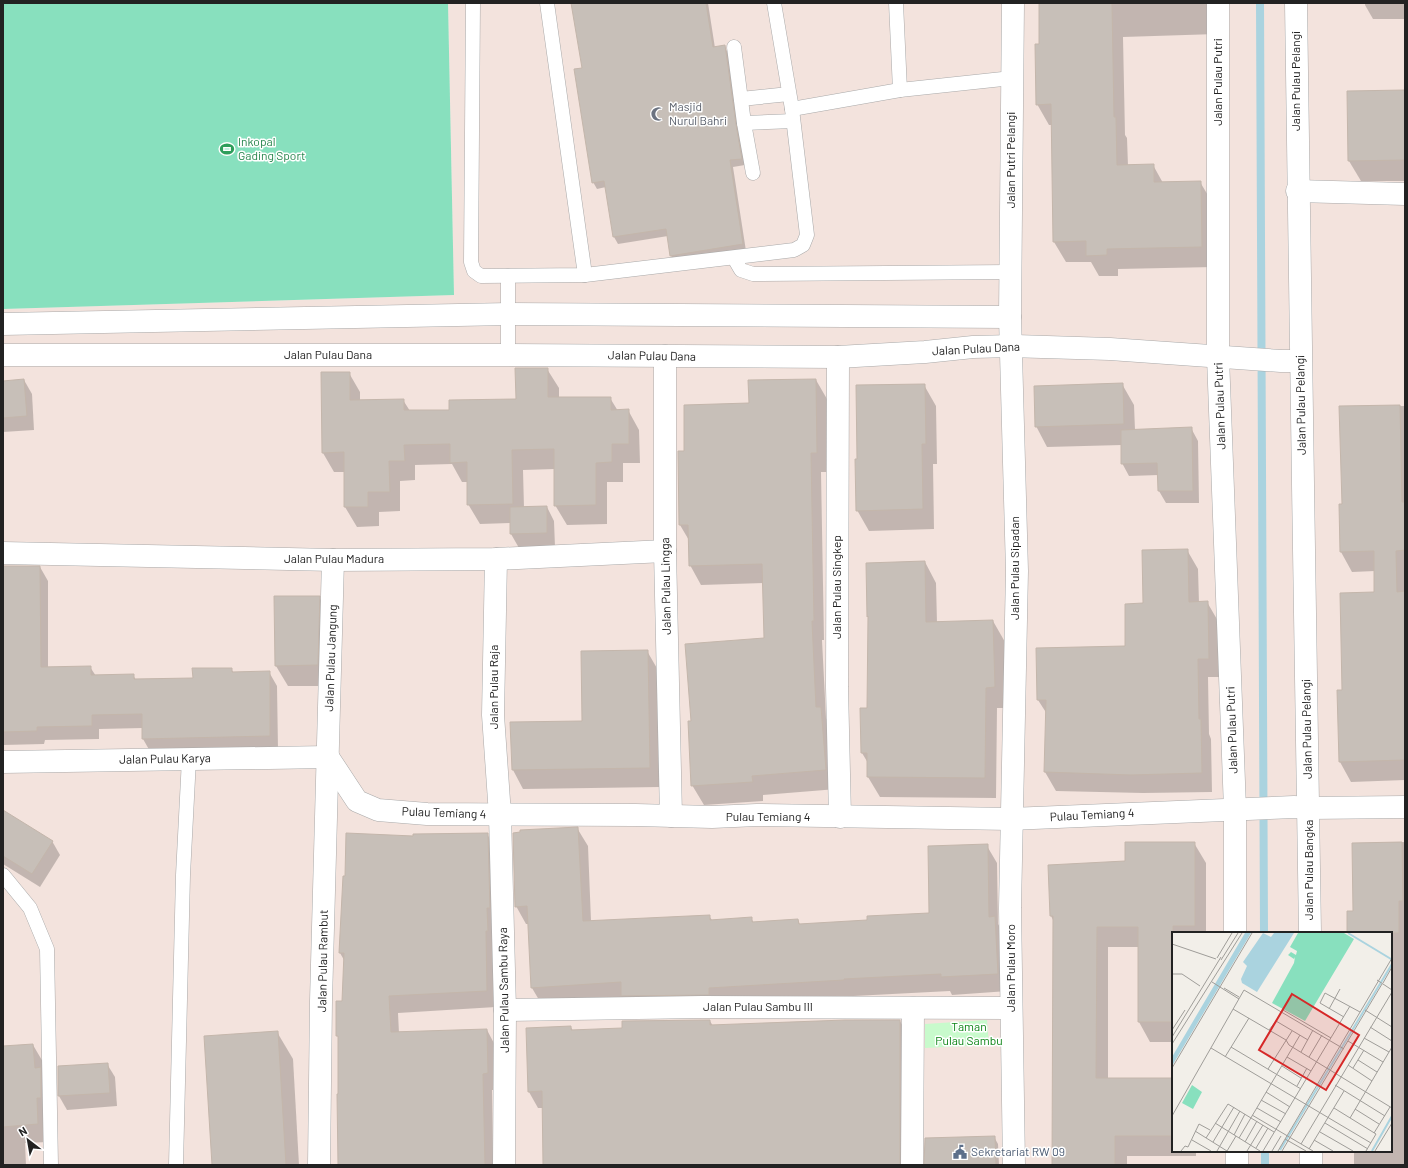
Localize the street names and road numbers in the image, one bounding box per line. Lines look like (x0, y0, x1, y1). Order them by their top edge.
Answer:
street label: Jalan Pulau Pelangi (1288, 31, 1302, 131)
street label: Jalan Pulau Putri (1210, 38, 1224, 126)
street label: Jalan Putri Pelangi (1003, 112, 1017, 208)
street label: Jalan Pulau Dana (932, 339, 1020, 357)
street label: Jalan Pulau Dana (284, 347, 372, 361)
street label: Jalan Pulau Dana (608, 347, 696, 363)
street label: Jalan Pulau Pelangi (1292, 355, 1308, 455)
street label: Jalan Pulau Putri (1210, 362, 1228, 450)
street label: Jalan Pulau Sipadan (1007, 516, 1021, 620)
street label: Jalan Pulau Singkep (829, 535, 843, 639)
street label: Jalan Pulau Lingga (657, 537, 673, 635)
street label: Jalan Pulau Madura (284, 551, 384, 565)
street label: Jalan Pulau Jangung (321, 604, 339, 712)
street label: Jalan Pulau Raja (486, 645, 500, 729)
street label: Jalan Pulau Pelangi (1298, 679, 1314, 779)
street label: Jalan Pulau Putri (1222, 686, 1240, 774)
street label: Jalan Pulau Karya (119, 750, 211, 766)
street label: Pulau Temiang 4 (401, 804, 487, 820)
street label: Pulau Temiang 4 (1049, 805, 1135, 823)
street label: Pulau Temiang 4 (726, 809, 810, 823)
street label: Jalan Pulau Bangka (1301, 820, 1315, 920)
street label: Jalan Pulau Rambut (314, 909, 330, 1013)
street label: Jalan Pulau Moro (1003, 924, 1017, 1012)
street label: Jalan Pulau Sambu Raya (495, 927, 511, 1053)
street label: Jalan Pulau Sambu III (703, 999, 813, 1013)

